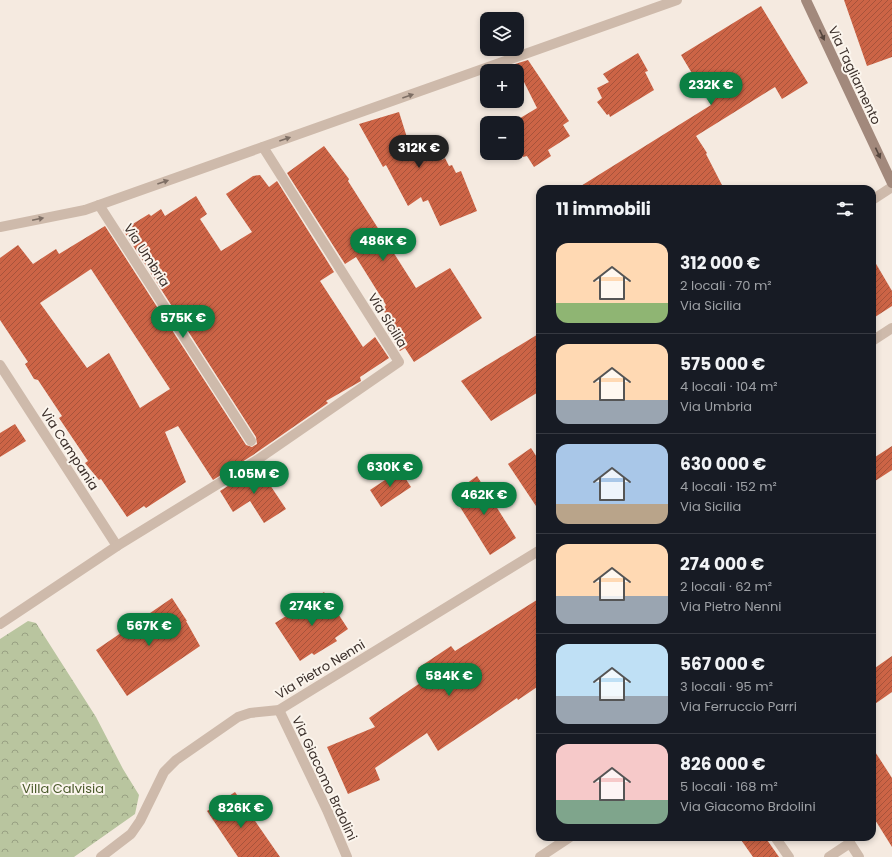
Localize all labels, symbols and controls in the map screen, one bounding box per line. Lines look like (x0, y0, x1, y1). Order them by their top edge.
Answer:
map controls (480, 12, 524, 160)
button: layers (480, 12, 524, 56)
street label: Via Tagliamento (823, 23, 886, 128)
one-way arrow (819, 30, 825, 41)
button: + (480, 64, 524, 108)
pin: 232K € (678, 72, 744, 106)
text: 232K € (689, 75, 733, 94)
one-way arrow (402, 93, 414, 99)
button: − (480, 116, 524, 160)
pin: 312K € (386, 135, 452, 169)
one-way arrow (280, 136, 292, 142)
text: 312K € (398, 138, 440, 157)
one-way arrow (875, 147, 881, 159)
one-way arrow (157, 179, 169, 185)
text: 11 immobili (556, 197, 651, 221)
icon: filters (834, 198, 856, 220)
one-way arrow (32, 216, 44, 222)
street label: Via Umbria (119, 220, 174, 291)
pin: 486K € (350, 228, 416, 262)
text: 486K € (359, 231, 407, 250)
text: 312 000 € (680, 251, 760, 275)
icon: home (588, 259, 636, 307)
text: 2 locali · 70 m² (680, 276, 772, 295)
street label: Via Sicilia (363, 289, 412, 351)
text: Via Sicilia (680, 296, 741, 315)
pin: 575K € (150, 305, 216, 339)
text: 575K € (160, 308, 206, 327)
text: 575 000 € (680, 352, 765, 376)
icon: home (588, 360, 636, 408)
text: 4 locali · 104 m² (680, 377, 778, 396)
text: Via Umbria (680, 397, 752, 416)
street label: Via Campania (36, 405, 103, 494)
text: 630 000 € (680, 452, 766, 476)
pin: 630K € (357, 454, 423, 488)
text: 630K € (367, 457, 413, 476)
icon: home (588, 460, 636, 508)
pin: 1.05M € (217, 461, 291, 495)
text: 1.05M € (229, 464, 279, 483)
text: 4 locali · 152 m² (680, 477, 777, 496)
pin: 462K € (451, 482, 517, 516)
text: 462K € (461, 485, 507, 504)
text: Via Sicilia (680, 497, 741, 516)
text: 274 000 € (680, 552, 764, 576)
icon: home (588, 560, 636, 608)
text: 2 locali · 62 m² (680, 577, 772, 596)
pin: 274K € (279, 593, 345, 627)
text: 274K € (289, 596, 335, 615)
text: Via Pietro Nenni (680, 597, 781, 616)
pin: 567K € (116, 613, 182, 647)
text: 567K € (126, 616, 172, 635)
street label: Via Pietro Nenni (272, 635, 369, 704)
text: 567 000 € (680, 652, 765, 676)
icon: home (588, 660, 636, 708)
pin: 584K € (416, 663, 482, 697)
text: 584K € (425, 666, 473, 685)
text: 3 locali · 95 m² (680, 677, 773, 696)
text: Via Ferruccio Parri (680, 697, 797, 716)
street label: Via Giacomo Brdolini (287, 713, 362, 844)
text: 826 000 € (680, 752, 766, 776)
icon: home (588, 760, 636, 808)
text: 5 locali · 168 m² (680, 777, 778, 796)
park label: Villa Calvisia (22, 779, 104, 798)
pin: 826K € (208, 795, 274, 829)
text: Via Giacomo Brdolini (680, 797, 816, 816)
text: 826K € (218, 798, 264, 817)

